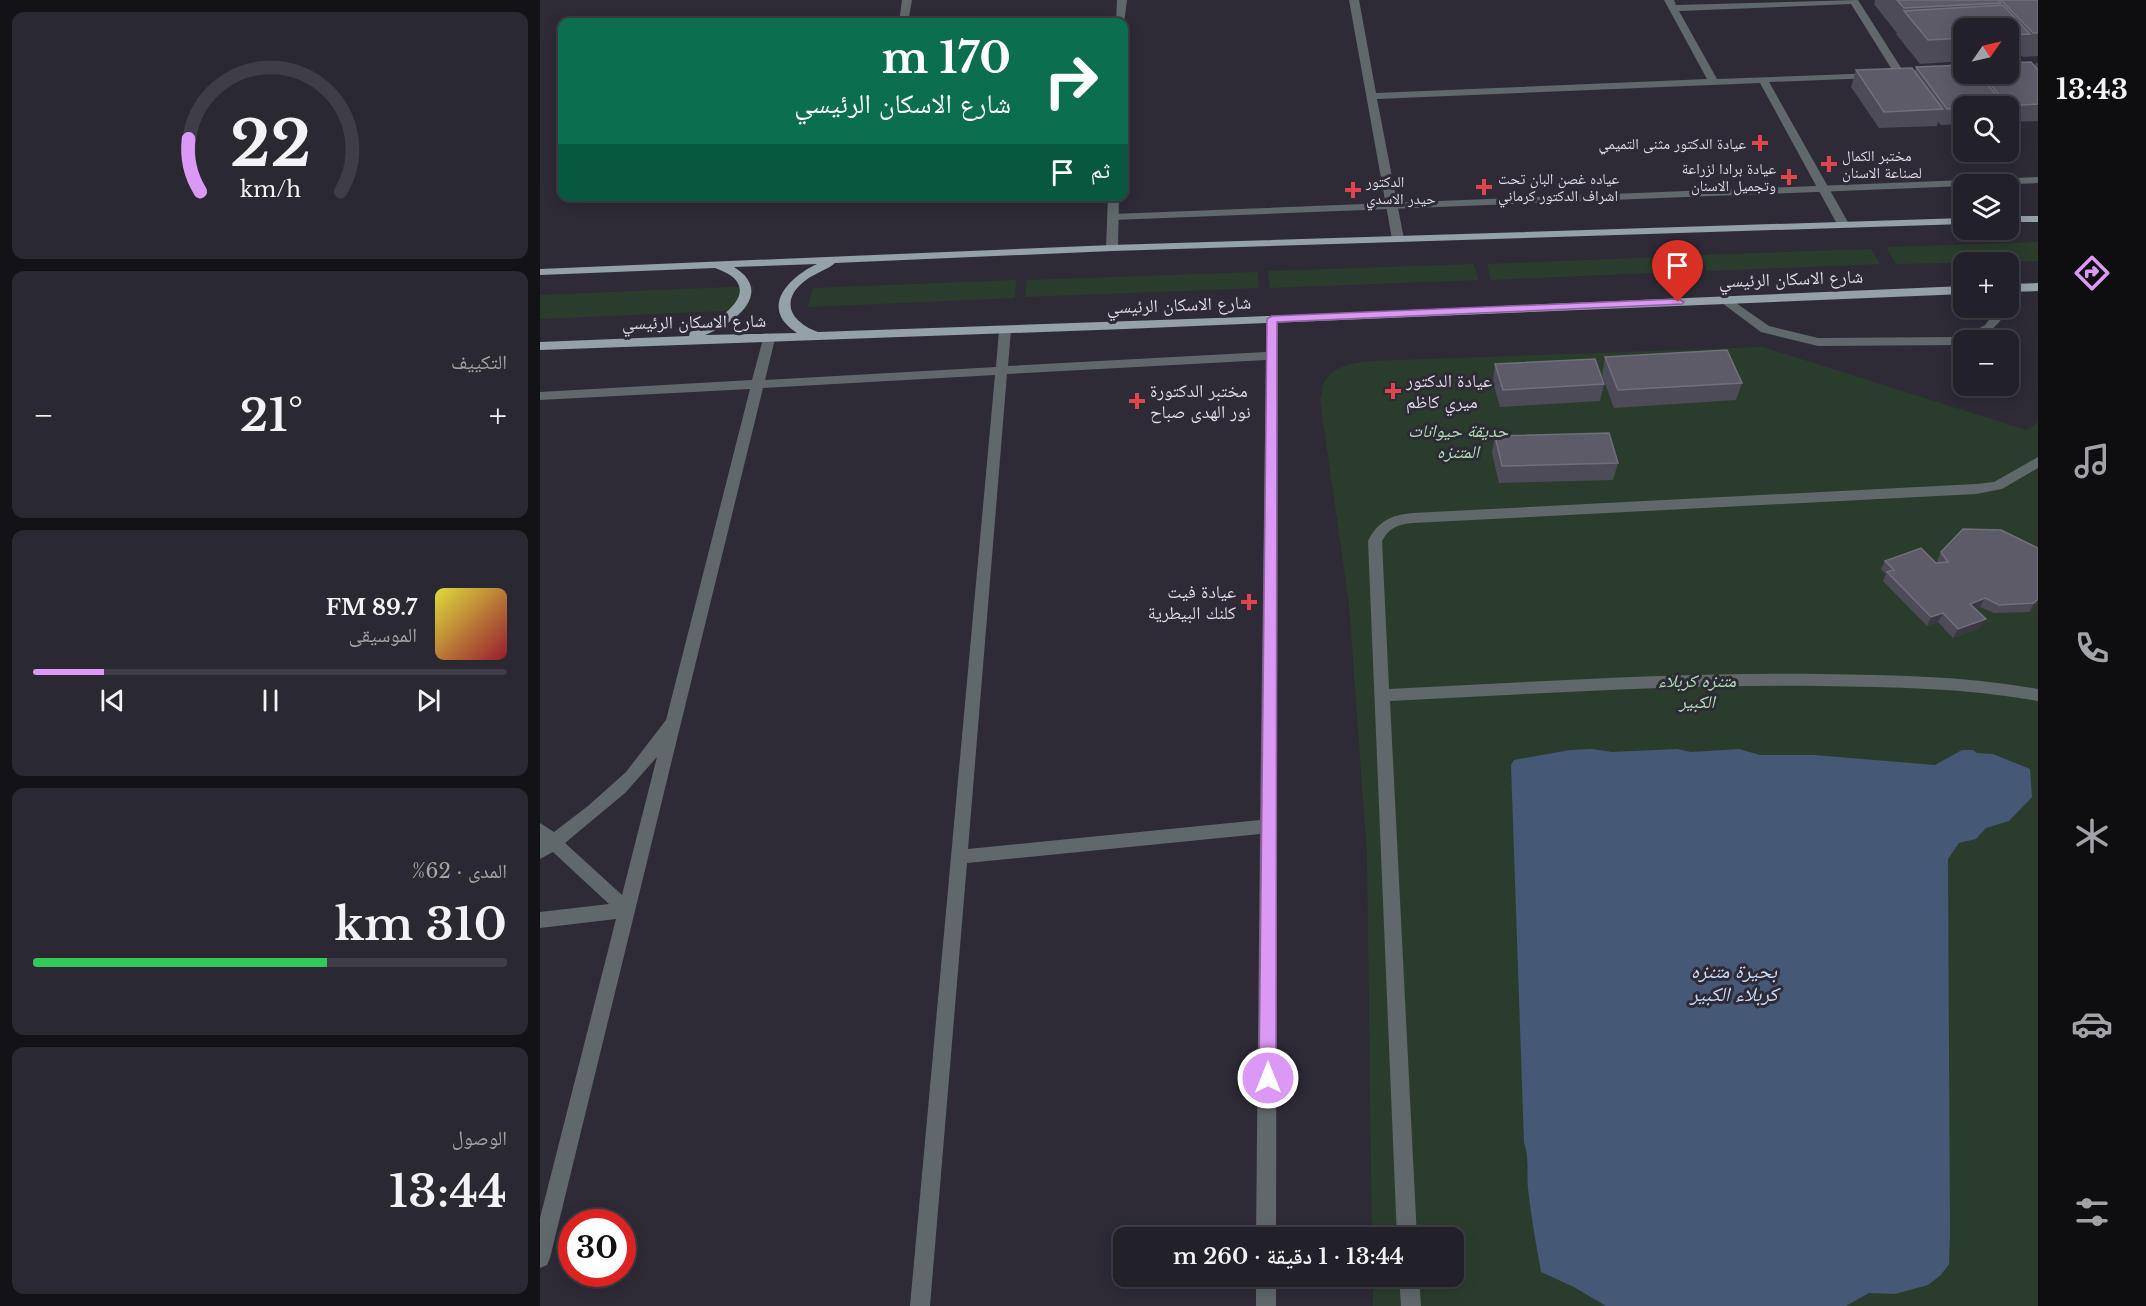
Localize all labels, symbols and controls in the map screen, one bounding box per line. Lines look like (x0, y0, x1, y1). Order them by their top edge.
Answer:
north arrow (1953, 18, 2019, 84)
map controls (1953, 18, 2019, 396)
text: 170 m (882, 32, 1011, 84)
icon: right (1032, 42, 1110, 120)
text: 13:43 (2056, 73, 2128, 106)
text: شارع الاسكان الرئيسي (794, 87, 1011, 120)
button: search (1953, 96, 2019, 162)
text: 22 (229, 106, 311, 184)
place label: عيادة الدكتور مثنى التميمي (1599, 134, 1746, 155)
marker: عيادة الدكتور مثنى التميمي (1751, 134, 1769, 152)
place label: مختبر الكمال لصناعة الاسنان (1842, 146, 1922, 183)
marker: مختبر الكمال لصناعة الاسنان (1820, 155, 1838, 173)
icon: arrive (1046, 156, 1079, 189)
text: ثم (1091, 157, 1110, 184)
place label: عيادة برادا لزراعة وتجميل الاسنان (1682, 159, 1776, 196)
marker: عيادة برادا لزراعة وتجميل الاسنان (1780, 168, 1798, 186)
place label: عياده غصن البان تحت اشراف الدكتور كرماني (1498, 169, 1620, 207)
place label: الدكتور حيدر الاسدي (1365, 172, 1436, 210)
button: layers (1953, 174, 2019, 240)
text: km/h (240, 177, 301, 204)
marker: عياده غصن البان تحت اشراف الدكتور كرماني (1475, 178, 1493, 196)
marker: الدكتور حيدر الاسدي (1344, 181, 1362, 199)
pin (1652, 240, 1703, 302)
icon: arrive (1661, 249, 1694, 282)
button: + (1953, 252, 2019, 318)
icon: directions (2071, 252, 2113, 294)
street label: شارع الاسكان الرئيسي (1718, 265, 1864, 296)
street label: شارع الاسكان الرئيسي (1106, 291, 1252, 322)
street label: شارع الاسكان الرئيسي (622, 310, 766, 338)
button: − (1953, 330, 2019, 396)
text: التكييف (451, 350, 507, 374)
place label: عيادة الدكتور ميري كاظم (1405, 370, 1492, 417)
place label: مختبر الدكتورة نور الهدى صباح (1150, 380, 1251, 424)
marker: عيادة الدكتور ميري كاظم (1384, 382, 1402, 400)
text: 21° (240, 387, 303, 443)
marker: مختبر الدكتورة نور الهدى صباح (1128, 392, 1146, 410)
text: − (33, 395, 54, 436)
text: + (489, 395, 507, 436)
park label: حديقة حيوانات المتنزه (1408, 420, 1509, 463)
icon: music (2071, 440, 2113, 482)
place label: عيادة فيت كلنك البيطرية (1148, 581, 1237, 624)
marker: عيادة فيت كلنك البيطرية (1240, 593, 1258, 611)
text: 89.7 FM (326, 594, 417, 621)
text: الموسيقى (349, 623, 417, 647)
icon: phone (2071, 627, 2113, 669)
park label: متنزه كربلاء الكبير (1658, 670, 1737, 713)
icon: previous (96, 684, 129, 717)
icon: pause (254, 684, 287, 717)
icon: next (412, 684, 445, 717)
icon: climate (2071, 815, 2113, 857)
text: المدى · 62% (412, 859, 507, 883)
text: 310 km (335, 896, 507, 952)
water label: بحيرة متنزه كربلاء الكبير (1688, 959, 1782, 1006)
icon: car (2071, 1003, 2113, 1045)
position arrow (1236, 1046, 1300, 1110)
text: الوصول (452, 1126, 507, 1150)
text: 13:44 (389, 1163, 507, 1219)
icon: filters (2071, 1191, 2113, 1233)
speed limit sign: 30 (558, 1209, 636, 1287)
text: 13:44 · 1 دقيقة · 260 m (1173, 1243, 1404, 1270)

